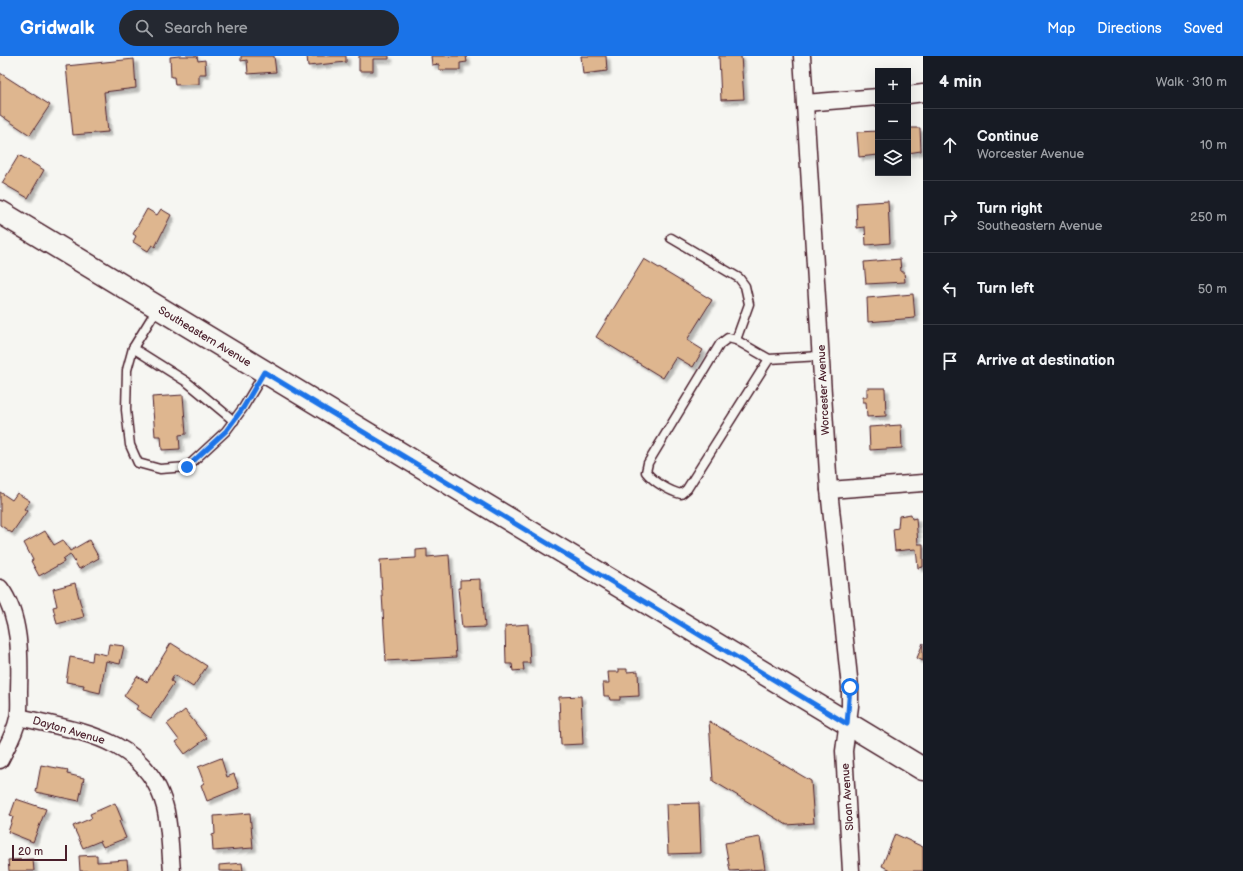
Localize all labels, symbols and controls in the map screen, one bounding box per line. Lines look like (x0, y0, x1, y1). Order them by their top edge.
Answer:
search box (119, 10, 399, 46)
text: Gridwalk (20, 17, 95, 40)
icon: search (133, 17, 155, 39)
text: Search here (165, 19, 248, 38)
text: Map (1047, 20, 1075, 37)
text: Directions (1097, 20, 1162, 37)
text: Saved (1184, 20, 1223, 37)
map controls (875, 68, 911, 176)
button: + (875, 68, 911, 104)
text: 4 min (939, 72, 982, 92)
text: Walk · 310 m (1156, 74, 1227, 90)
button: − (875, 104, 911, 140)
text: Continue (977, 127, 1039, 146)
icon: ahead (939, 134, 961, 156)
text: 10 m (1200, 137, 1227, 153)
button: layers (875, 140, 911, 176)
text: Worcester Avenue (977, 146, 1084, 162)
text: Turn right (977, 199, 1042, 218)
icon: right (939, 206, 961, 228)
text: 250 m (1190, 209, 1227, 225)
text: Southeastern Avenue (977, 218, 1103, 234)
icon: left (939, 278, 961, 300)
text: Turn left (977, 279, 1034, 298)
text: 50 m (1198, 281, 1227, 297)
street label: Southeastern Avenue (156, 304, 254, 370)
street label: Worcester Avenue (815, 344, 832, 436)
icon: arrive (939, 350, 961, 372)
text: Arrive at destination (977, 351, 1115, 370)
route end (178, 458, 196, 476)
route start (841, 678, 859, 696)
street label: Dayton Avenue (31, 714, 107, 747)
street label: Sloan Avenue (839, 762, 856, 831)
scale bar (12, 843, 67, 862)
text: 20 m (18, 845, 43, 858)

